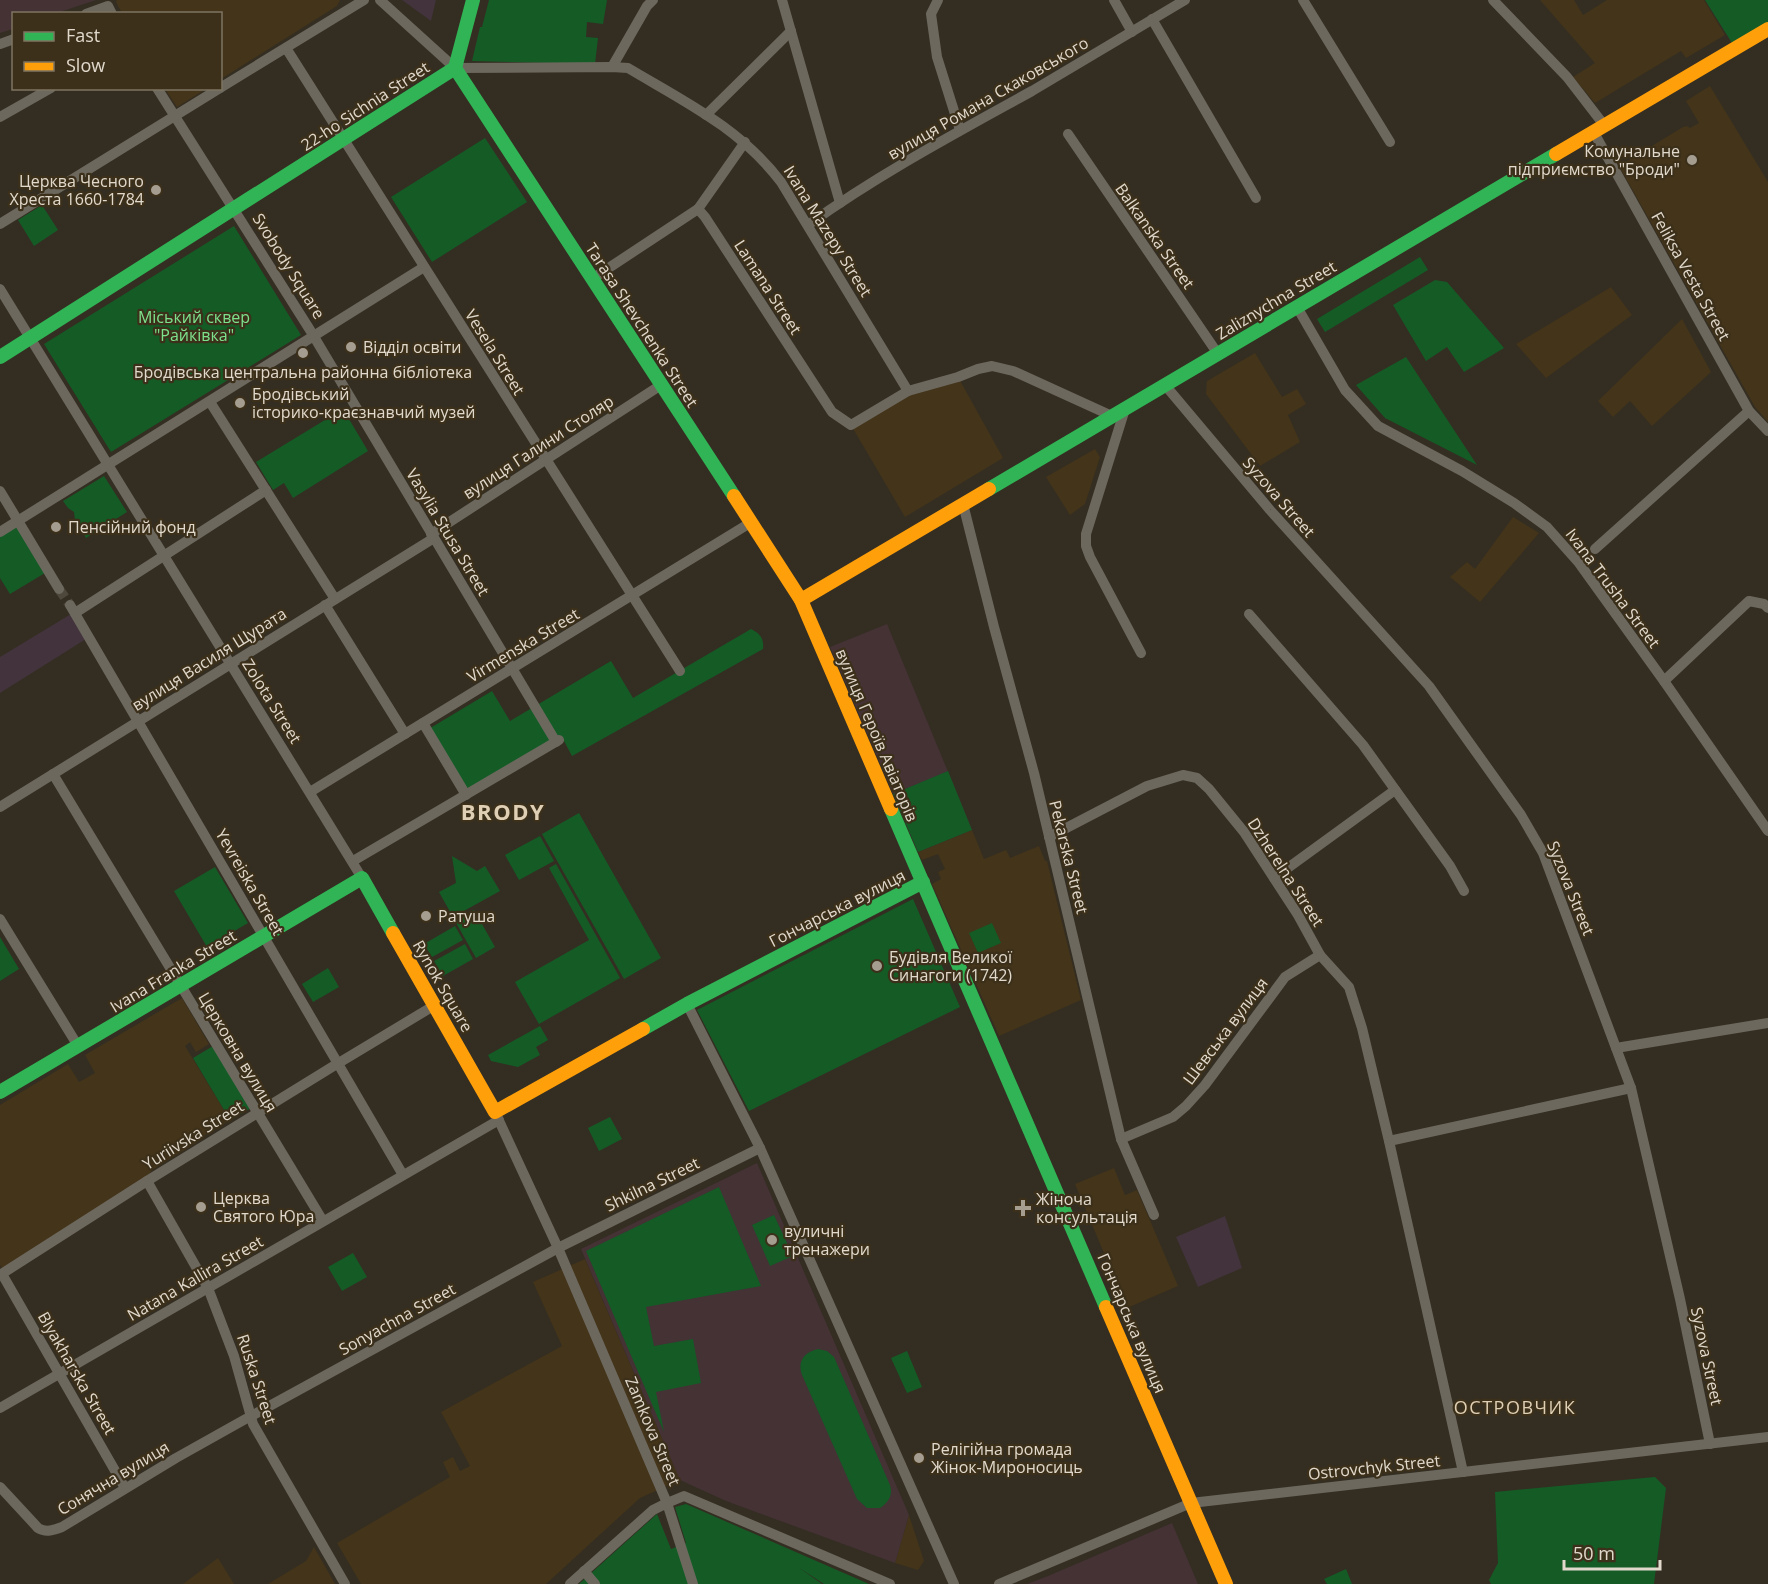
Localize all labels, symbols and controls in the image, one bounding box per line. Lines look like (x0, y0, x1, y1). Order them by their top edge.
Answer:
legend (12, 12, 222, 90)
text: Fast (66, 23, 100, 47)
street label: вулиця Романа Скаковського (884, 31, 1092, 165)
text: Slow (66, 53, 105, 77)
street label: 22-ho Sichnia Street (297, 56, 434, 156)
place label: Комунальне підприємство "Броди" (1508, 140, 1680, 180)
marker: Комунальне підприємство "Броди" (1685, 153, 1699, 167)
street label: Ivana Mazepy Street (779, 161, 877, 301)
place label: Церква Чесного Хреста 1660-1784 (9, 170, 144, 210)
street label: Balkanska Street (1110, 179, 1200, 293)
marker: Церква Чесного Хреста 1660-1784 (149, 183, 163, 197)
street label: Feliksa Vesta Street (1646, 208, 1736, 345)
street label: Svobody Square (248, 209, 330, 323)
street label: Lamana Street (729, 236, 807, 339)
street label: Tarasa Shevchenka Street (581, 239, 704, 412)
street label: Zaliznychna Street (1212, 255, 1340, 345)
street label: Vesela Street (460, 305, 530, 399)
park label: Міський сквер "Райківка" (138, 306, 250, 346)
place label: Відділ освіти (363, 336, 461, 358)
marker: Відділ освіти (344, 340, 358, 354)
marker: Бродівська центральна районна бібліотека (296, 346, 310, 360)
place label: Бродівська центральна районна бібліотека (134, 361, 472, 383)
place label: Бродівський історико-краєзнавчий музей (252, 383, 475, 423)
street label: вулиця Галини Столяр (458, 390, 618, 504)
marker: Бродівський історико-краєзнавчий музей (233, 396, 247, 410)
street label: Syzova Street (1238, 452, 1320, 542)
street label: Vasylia Stusa Street (401, 464, 495, 600)
place label: Пенсійний фонд (68, 516, 196, 538)
marker: Пенсійний фонд (49, 520, 63, 534)
street label: Ivana Trusha Street (1561, 524, 1665, 653)
street label: вулиця Василя Щурата (127, 602, 291, 716)
street label: Virmenska Street (463, 603, 584, 687)
street label: вулиця Героїв Авіаторів (831, 645, 923, 825)
street label: Zolota Street (237, 655, 307, 748)
district label: BRODY (461, 796, 545, 826)
street label: Pekarska Street (1044, 798, 1094, 916)
street label: Dzherelna Street (1243, 814, 1329, 931)
street label: Yevreiska Street (211, 825, 289, 939)
street label: Syzova Street (1542, 838, 1600, 939)
street label: Гончарська вулиця (765, 864, 909, 952)
place label: Ратуша (438, 905, 495, 927)
marker: Ратуша (419, 909, 433, 923)
street label: Ivana Franka Street (106, 924, 241, 1017)
street label: Rynok Square (408, 936, 478, 1036)
place label: Будівля Великої Синагоги (1742) (889, 946, 1013, 986)
marker: Будівля Великої Синагоги (1742) (870, 959, 884, 973)
street label: Шевська вулиця (1178, 973, 1272, 1089)
street label: Церковна вулиця (193, 988, 283, 1116)
street label: Yuriivska Street (138, 1095, 248, 1175)
street label: Shkilna Street (601, 1151, 703, 1216)
place label: Церква Святого Юра (213, 1187, 314, 1227)
place label: Жіноча консультація (1036, 1188, 1138, 1228)
marker: Жіноча консультація (1014, 1199, 1032, 1217)
marker: Церква Святого Юра (194, 1200, 208, 1214)
place label: вуличні тренажери (784, 1220, 870, 1260)
street label: Natana Kallira Street (123, 1230, 267, 1326)
marker: вуличні тренажери (765, 1233, 779, 1247)
street label: Гончарська вулиця (1093, 1250, 1171, 1396)
street label: Sonyachna Street (335, 1278, 460, 1360)
street label: Syzova Street (1686, 1305, 1728, 1407)
street label: Blyakharska Street (33, 1307, 121, 1439)
street label: Ruska Street (232, 1331, 282, 1427)
street label: Zamkova Street (620, 1373, 686, 1489)
district label: ОСТРОВЧИК (1454, 1395, 1576, 1419)
street label: Сонячна вулиця (53, 1436, 173, 1520)
place label: Релігійна громада Жінок-Мироносиць (931, 1438, 1083, 1478)
street label: Ostrovchyk Street (1307, 1449, 1441, 1485)
marker: Релігійна громада Жінок-Мироносиць (912, 1451, 926, 1465)
scale bar (1564, 1533, 1660, 1571)
text: 50 m (1573, 1541, 1615, 1565)

